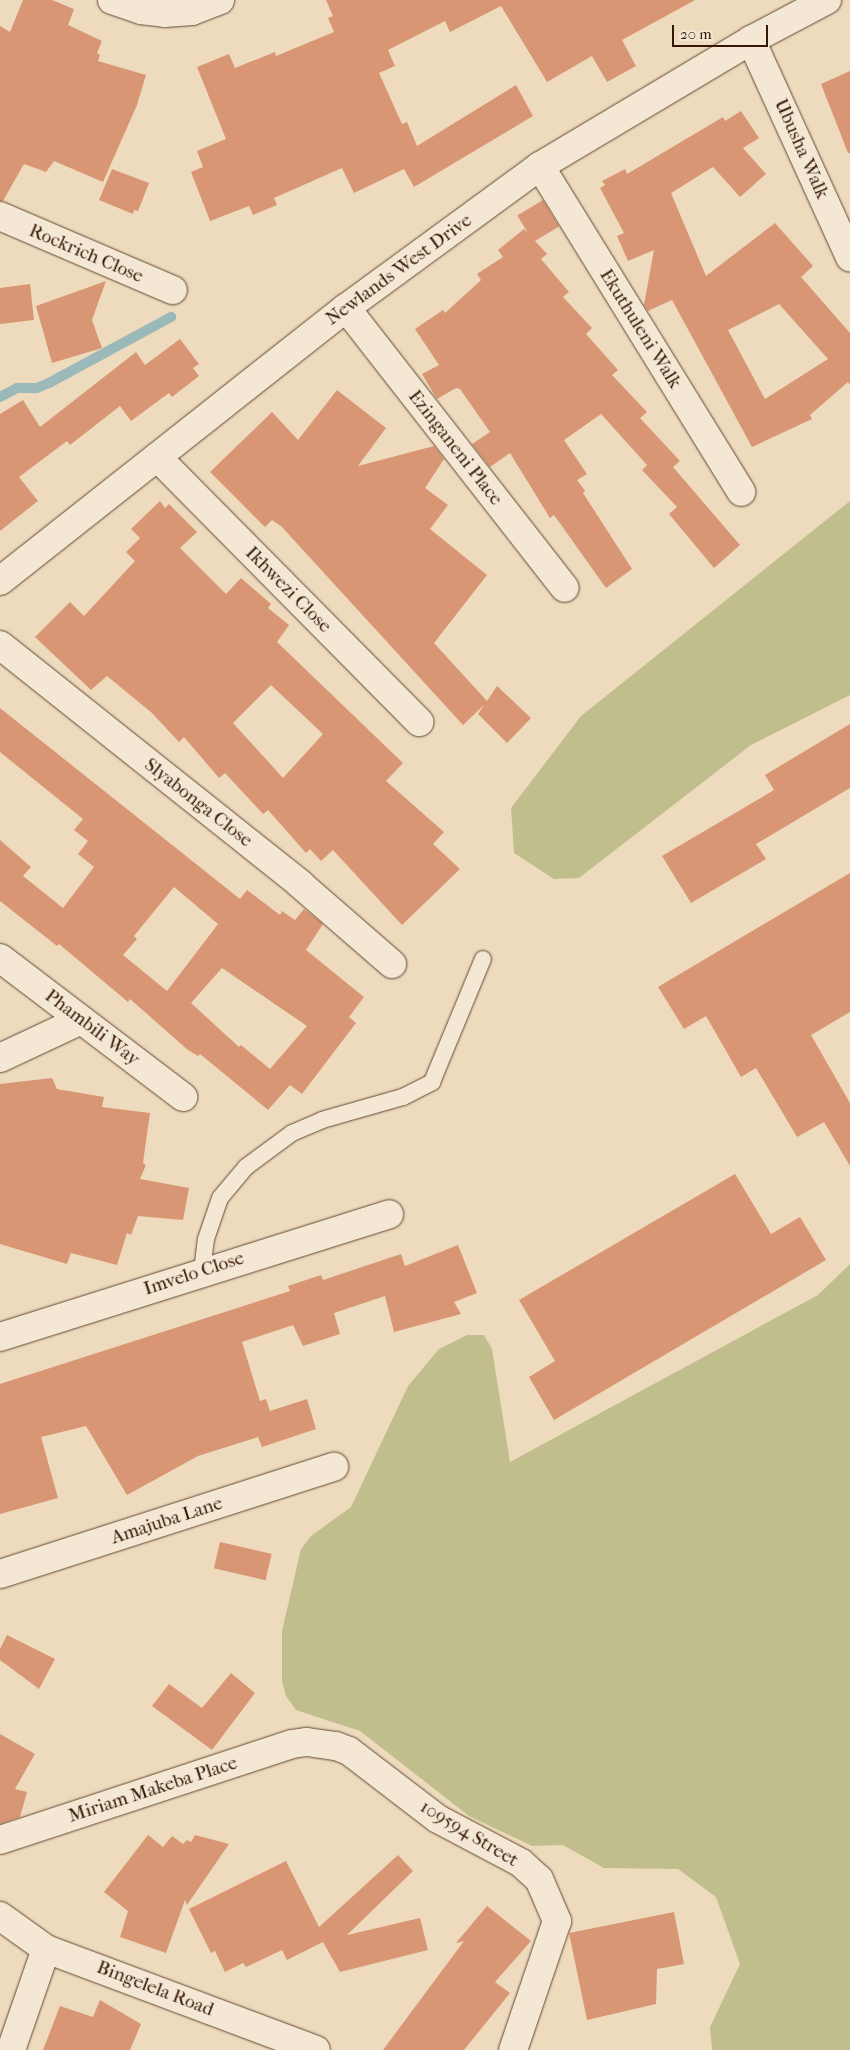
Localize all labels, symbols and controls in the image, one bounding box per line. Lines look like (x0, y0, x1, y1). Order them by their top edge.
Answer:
scale bar (675, 15, 771, 47)
text: 20 m (680, 25, 712, 43)
street label: Ubusha Walk (769, 95, 833, 203)
street label: Newlands West Drive (322, 209, 476, 331)
street label: Rockrich Close (25, 220, 147, 288)
street label: Ekuthuleni Walk (594, 265, 686, 393)
street label: Ezinganeni Place (403, 386, 507, 510)
street label: Ikhwezi Close (240, 542, 336, 638)
street label: Slyabonga Close (139, 754, 257, 852)
street label: Phambili Way (40, 985, 144, 1071)
street label: Imvelo Close (141, 1247, 247, 1301)
street label: Amajuba Lane (108, 1492, 226, 1550)
street label: Miriam Makeba Place (66, 1752, 240, 1828)
street label: 109594 Street (416, 1796, 522, 1872)
street label: Bingelela Road (93, 1956, 217, 2022)

